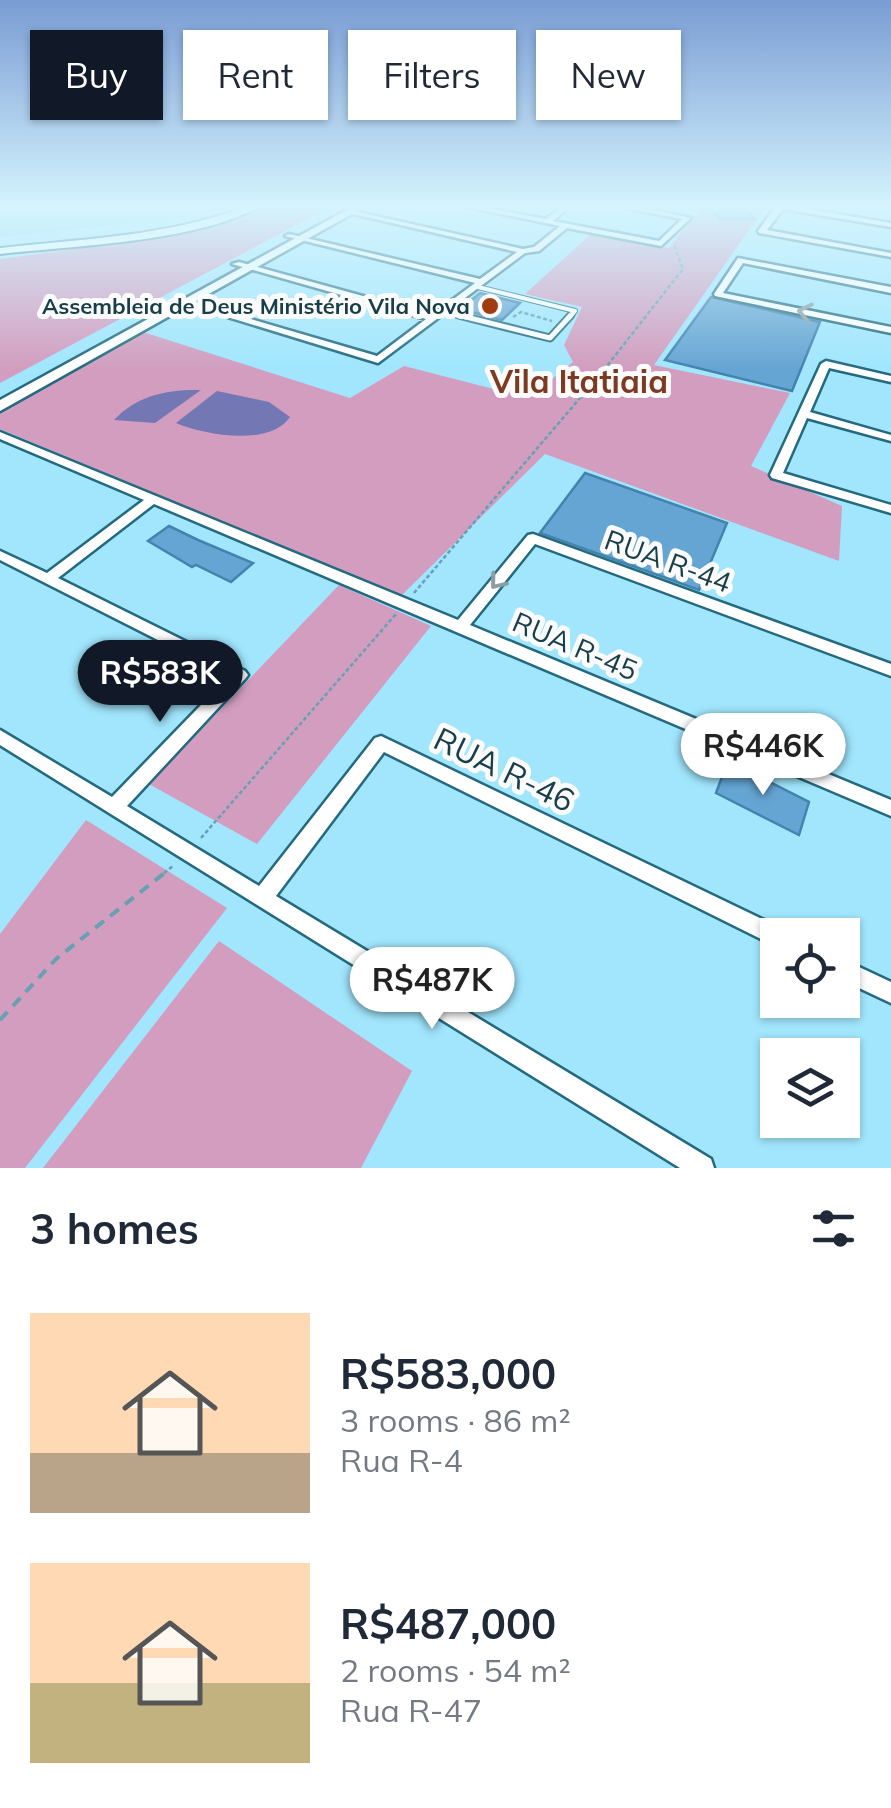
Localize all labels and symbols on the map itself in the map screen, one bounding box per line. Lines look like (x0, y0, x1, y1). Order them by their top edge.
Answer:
place label: Assembleia de Deus Ministério Vila Nova (42, 292, 470, 320)
marker: Assembleia de Deus Ministério Vila Nova (479, 295, 501, 317)
one-way arrow (796, 303, 813, 324)
district label: Vila Itatiaia (489, 361, 668, 401)
street label: RUA R-44 (600, 521, 736, 600)
one-way arrow (491, 570, 509, 588)
street label: RUA R-45 (508, 604, 643, 687)
pin: R$583K (79, 640, 241, 725)
pin: R$446K (682, 713, 844, 798)
street label: RUA R-46 (428, 718, 581, 820)
pin: R$487K (351, 947, 513, 1032)

